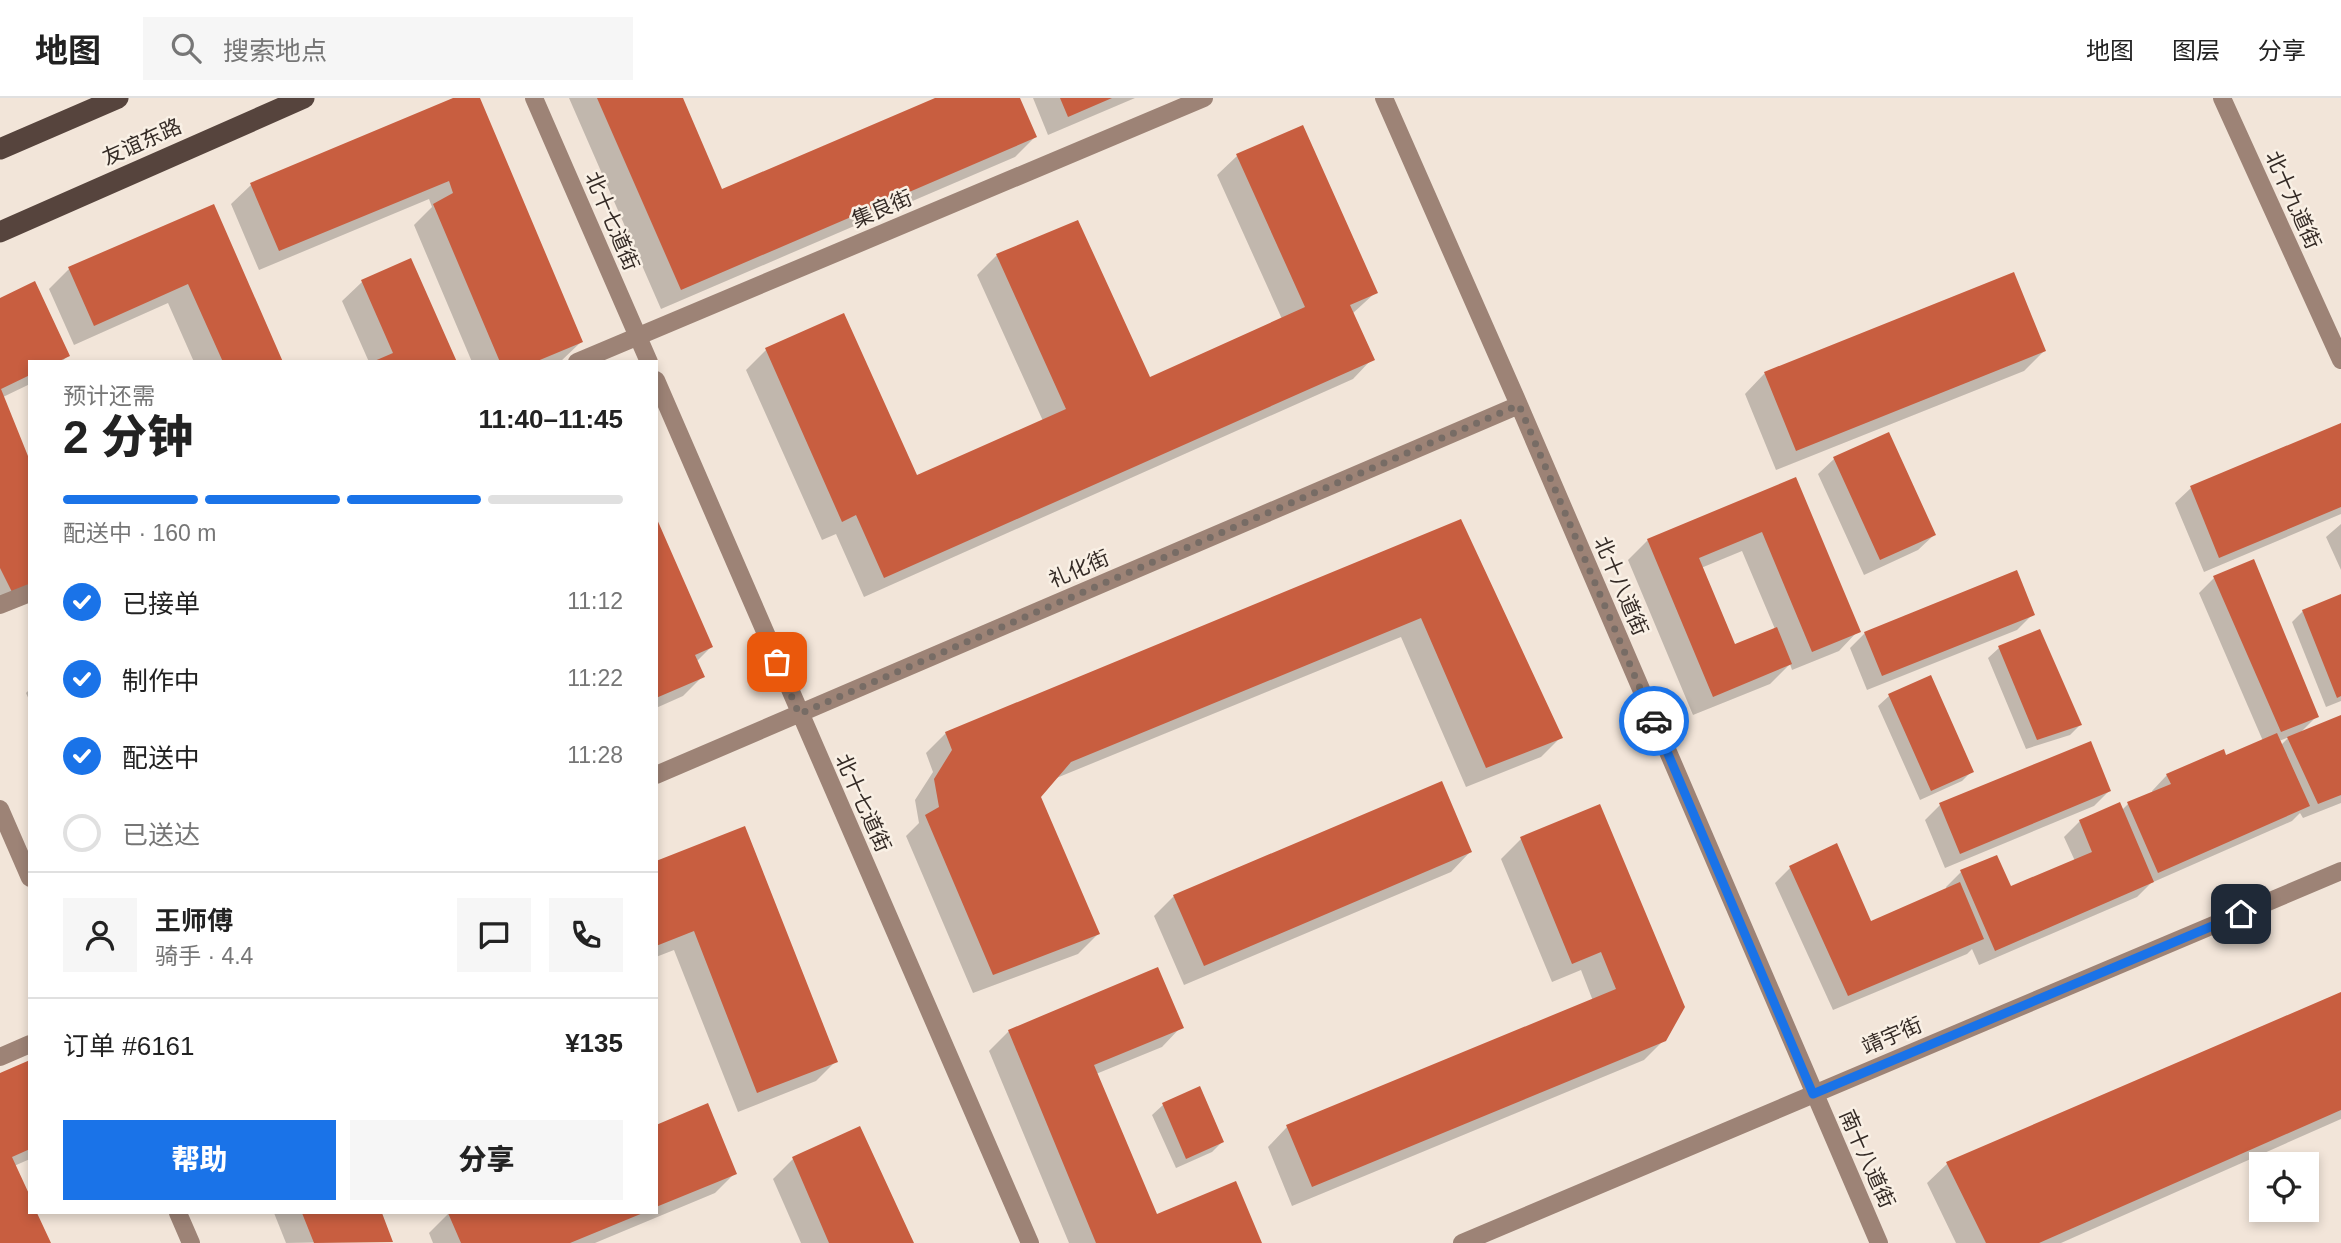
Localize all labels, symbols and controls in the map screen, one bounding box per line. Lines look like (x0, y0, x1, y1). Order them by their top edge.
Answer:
search box (143, 17, 633, 80)
icon: search (167, 29, 205, 67)
text: 地图 (35, 32, 101, 69)
text: 搜索地点 (223, 36, 327, 66)
text: 地图 (2086, 37, 2134, 64)
text: 图层 (2172, 37, 2220, 64)
text: 分享 (2258, 37, 2306, 64)
street label: 友谊东路 (99, 114, 185, 169)
street label: 北十九道街 (2262, 147, 2325, 252)
street label: 北十七道街 (581, 168, 644, 274)
street label: 集良街 (848, 186, 915, 231)
text: 预计还需 (63, 383, 155, 409)
text: 11:40–11:45 (478, 404, 623, 434)
text: 2 分钟 (63, 411, 193, 463)
text: 配送中 · 160 m (63, 520, 216, 546)
street label: 北十八道街 (1590, 533, 1653, 639)
street label: 礼化街 (1045, 546, 1112, 591)
icon: check (63, 583, 101, 621)
text: 11:12 (567, 588, 623, 614)
text: 已接单 (122, 589, 200, 619)
pin (747, 632, 807, 692)
icon: bag (758, 643, 796, 681)
icon: check (63, 660, 101, 698)
text: 11:22 (567, 665, 623, 691)
text: 制作中 (122, 666, 200, 696)
courier (1619, 686, 1689, 756)
icon: car (1635, 702, 1673, 740)
icon: check (63, 737, 101, 775)
text: 11:28 (567, 742, 623, 768)
text: 配送中 (122, 743, 200, 773)
street label: 北十七道街 (832, 750, 895, 855)
text: 已送达 (122, 820, 200, 850)
pin (2211, 884, 2271, 944)
icon: home (2222, 895, 2260, 933)
button: person (63, 898, 137, 972)
button: chat (457, 898, 531, 972)
button: phone (549, 898, 623, 972)
text: 王师傅 (155, 906, 233, 936)
text: 骑手 · 4.4 (155, 943, 253, 969)
street label: 靖宇街 (1858, 1013, 1925, 1058)
text: ¥135 (565, 1028, 623, 1058)
text: 订单 #6161 (63, 1031, 195, 1061)
street label: 南十八道街 (1836, 1106, 1899, 1211)
button: 帮助 (63, 1120, 336, 1200)
button: 分享 (350, 1120, 623, 1200)
map controls (2249, 1152, 2319, 1222)
button: locate (2249, 1152, 2319, 1222)

